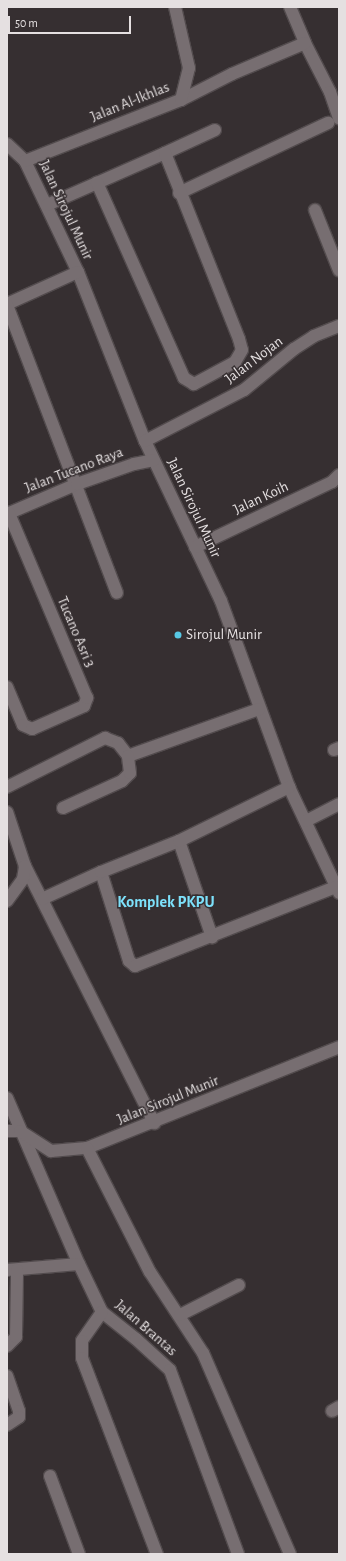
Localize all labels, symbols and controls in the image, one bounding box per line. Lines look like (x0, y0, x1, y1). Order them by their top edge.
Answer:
scale bar (10, 8, 133, 34)
text: 50 m (15, 17, 38, 29)
street label: Jalan Al-Ikhlas (88, 78, 172, 126)
street label: Jalan Sirojul Munir (35, 157, 97, 263)
street label: Jalan Nojan (222, 332, 286, 388)
street label: Jalan Tucano Raya (22, 443, 126, 497)
street label: Jalan Sirojul Munir (163, 455, 225, 561)
street label: Jalan Koih (231, 477, 291, 519)
street label: Tucano Asri 3 (53, 594, 99, 670)
place label: Sirojul Munir (186, 626, 262, 644)
marker: Sirojul Munir (173, 630, 183, 640)
district label: Komplek PKPU (117, 892, 215, 912)
street label: Jalan Sirojul Munir (115, 1071, 221, 1129)
street label: Jalan Brantas (111, 1296, 181, 1360)

